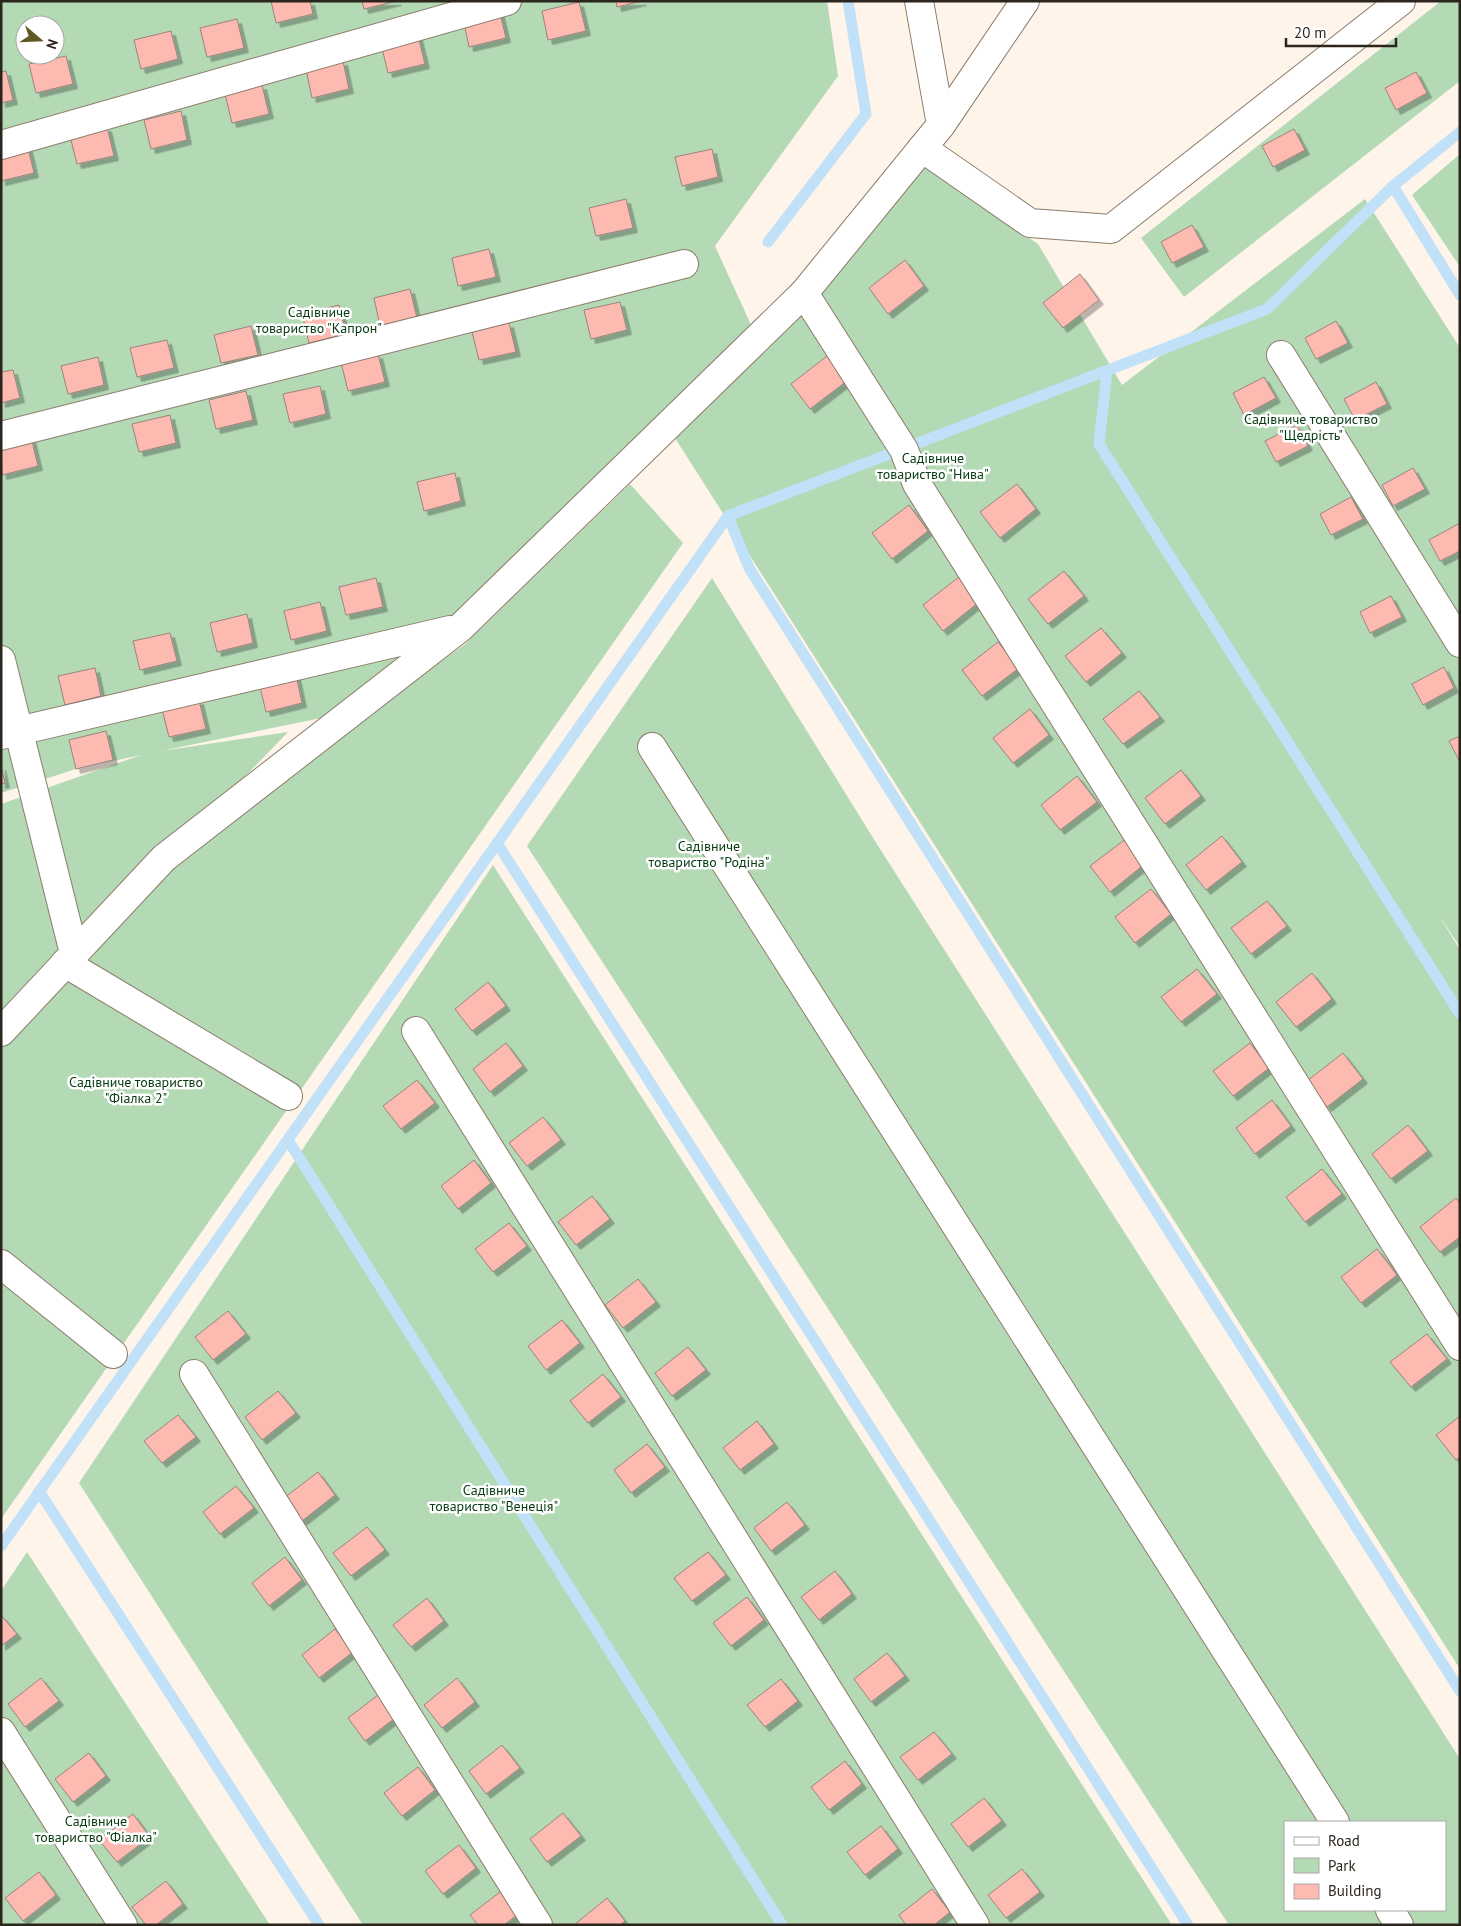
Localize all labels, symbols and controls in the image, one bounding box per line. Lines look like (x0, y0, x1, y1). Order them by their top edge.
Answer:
north arrow (15, 15, 65, 65)
scale bar (1286, 15, 1396, 47)
text: 20 m (1294, 23, 1327, 42)
text: N (42, 37, 62, 52)
park label: Садівниче товариство "Капрон" (256, 303, 382, 337)
park label: Садівниче товариство "Щедрість" (1244, 410, 1378, 444)
park label: Садівниче товариство "Нива" (877, 449, 989, 483)
park label: Садівниче товариство "Родіна" (649, 837, 769, 871)
park label: Садівниче товариство "Фіалка 2" (69, 1073, 203, 1107)
park label: Садівниче товариство "Венеція" (430, 1481, 558, 1515)
park label: Садівниче товариство "Фіалка" (35, 1812, 157, 1846)
legend (1284, 1821, 1446, 1911)
text: Road (1328, 1831, 1360, 1850)
text: Park (1328, 1856, 1356, 1875)
text: Building (1328, 1881, 1382, 1900)

